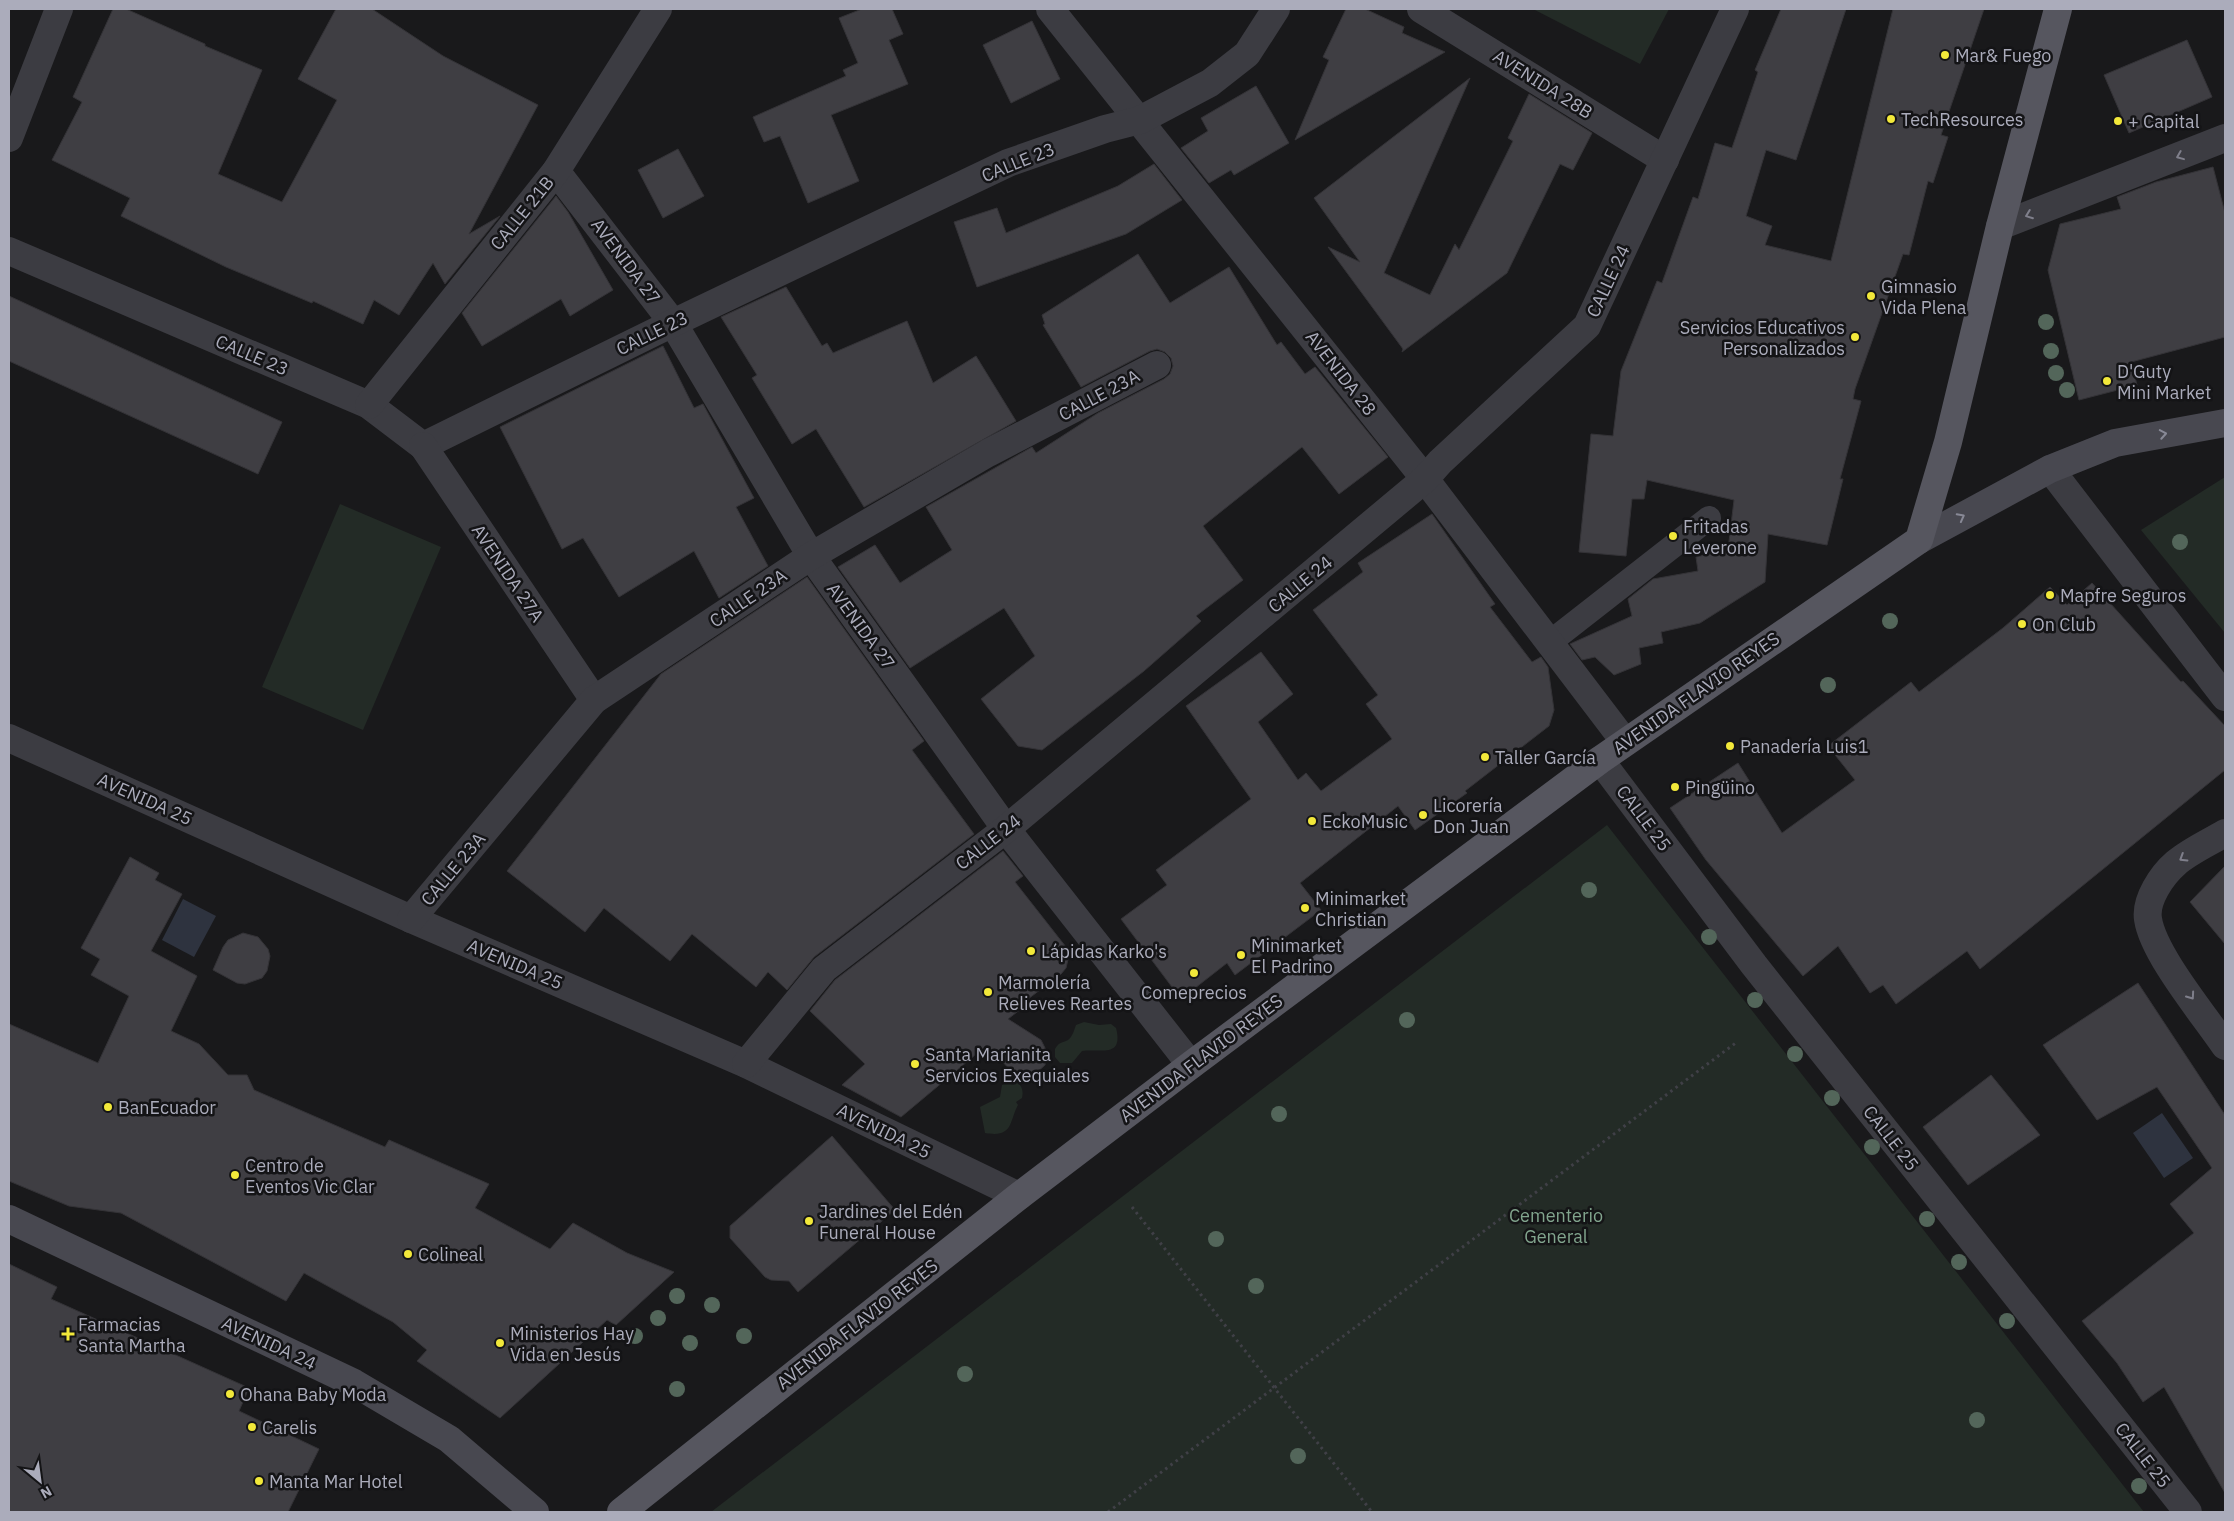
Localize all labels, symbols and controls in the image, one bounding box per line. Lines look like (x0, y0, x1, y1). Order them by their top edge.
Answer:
street label: AVENIDA 28B (1489, 44, 1597, 124)
place label: Mar& Fuego (1955, 44, 2051, 67)
marker: Mar& Fuego (1939, 49, 1951, 61)
place label: TechResources (1901, 108, 2024, 131)
place label: + Capital (2128, 110, 2200, 133)
marker: TechResources (1885, 113, 1897, 125)
marker: + Capital (2112, 115, 2124, 127)
street label: CALLE 23 (978, 137, 1058, 187)
one-way arrow (2176, 150, 2185, 160)
street label: CALLE 21B (485, 171, 559, 255)
one-way arrow (2025, 209, 2034, 220)
street label: AVENIDA 27 (586, 214, 666, 308)
street label: CALLE 24 (1581, 241, 1635, 321)
place label: Gimnasio Vida Plena (1881, 275, 1967, 319)
marker: Gimnasio Vida Plena (1865, 290, 1877, 302)
street label: CALLE 23 (612, 306, 692, 360)
place label: Servicios Educativos Personalizados (1680, 316, 1845, 360)
street label: AVENIDA 28 (1301, 326, 1381, 420)
street label: CALLE 23 (212, 329, 292, 381)
marker: Servicios Educativos Personalizados (1849, 331, 1861, 343)
place label: D'Guty Mini Market (2117, 360, 2211, 404)
street label: CALLE 23A (1054, 364, 1144, 426)
marker: D'Guty Mini Market (2101, 375, 2113, 387)
one-way arrow (2159, 430, 2167, 440)
one-way arrow (1956, 513, 1965, 523)
place label: Fritadas Leverone (1683, 515, 1757, 559)
street label: AVENIDA 27A (467, 520, 549, 627)
marker: Fritadas Leverone (1667, 530, 1679, 542)
street label: CALLE 24 (1263, 550, 1337, 618)
street label: CALLE 23A (705, 563, 792, 632)
street label: AVENIDA 27 (822, 578, 900, 674)
place label: Mapfre Seguros (2060, 584, 2186, 607)
marker: Mapfre Seguros (2044, 589, 2056, 601)
place label: On Club (2032, 613, 2096, 636)
marker: On Club (2016, 618, 2028, 630)
street label: AVENIDA FLAVIO REYES (1608, 627, 1784, 759)
place label: Panadería Luis1 (1740, 735, 1869, 758)
marker: Panadería Luis1 (1724, 740, 1736, 752)
place label: Taller García (1495, 746, 1596, 769)
marker: Taller García (1479, 751, 1491, 763)
street label: AVENIDA 25 (94, 768, 196, 830)
place label: Pingüino (1685, 776, 1755, 799)
street label: CALLE 25 (1612, 780, 1676, 856)
marker: Pingüino (1669, 781, 1681, 793)
place label: Licorería Don Juan (1433, 794, 1509, 838)
street label: CALLE 24 (951, 809, 1026, 875)
marker: Licorería Don Juan (1417, 809, 1429, 821)
place label: EckoMusic (1322, 810, 1408, 833)
marker: EckoMusic (1306, 815, 1318, 827)
street label: CALLE 23A (416, 827, 491, 910)
one-way arrow (2180, 852, 2189, 862)
place label: Minimarket Christian (1315, 887, 1406, 931)
marker: Minimarket Christian (1299, 902, 1311, 914)
street label: AVENIDA 25 (464, 934, 566, 994)
place label: Minimarket El Padrino (1251, 934, 1342, 978)
place label: Lápidas Karko's (1041, 940, 1167, 963)
marker: Lápidas Karko's (1025, 945, 1037, 957)
marker: Minimarket El Padrino (1235, 949, 1247, 961)
marker: Comeprecios (1188, 967, 1200, 979)
place label: Marmolería Relieves Reartes (998, 971, 1132, 1015)
place label: Comeprecios (1141, 981, 1247, 1004)
marker: Marmolería Relieves Reartes (982, 986, 994, 998)
street label: AVENIDA FLAVIO REYES (1115, 989, 1287, 1127)
one-way arrow (2185, 990, 2194, 1000)
place label: Santa Marianita Servicios Exequiales (925, 1043, 1090, 1087)
marker: Santa Marianita Servicios Exequiales (909, 1058, 921, 1070)
place label: BanEcuador (118, 1096, 216, 1119)
street label: AVENIDA 25 (833, 1098, 935, 1164)
marker: BanEcuador (102, 1101, 114, 1113)
street label: CALLE 25 (1858, 1101, 1924, 1175)
place label: Centro de Eventos Vic Clar (245, 1154, 375, 1198)
marker: Centro de Eventos Vic Clar (229, 1169, 241, 1181)
place label: Jardines del Edén Funeral House (819, 1200, 963, 1244)
park label: Cementerio General (1509, 1204, 1603, 1248)
marker: Jardines del Edén Funeral House (803, 1215, 815, 1227)
place label: Colineal (418, 1243, 483, 1266)
marker: Colineal (402, 1248, 414, 1260)
street label: AVENIDA FLAVIO REYES (772, 1254, 942, 1394)
street label: AVENIDA 24 (218, 1311, 320, 1375)
place label: Farmacias Santa Martha (78, 1313, 186, 1357)
place label: Ministerios Hay Vida en Jesús (510, 1322, 634, 1366)
marker: Farmacias Santa Martha (62, 1328, 74, 1340)
marker: Ministerios Hay Vida en Jesús (494, 1337, 506, 1349)
place label: Ohana Baby Moda (240, 1383, 387, 1406)
marker: Ohana Baby Moda (224, 1388, 236, 1400)
place label: Carelis (262, 1416, 317, 1439)
street label: CALLE 25 (2110, 1418, 2176, 1492)
marker: Carelis (246, 1421, 258, 1433)
north arrow (15, 1456, 65, 1506)
place label: Manta Mar Hotel (269, 1470, 403, 1493)
marker: Manta Mar Hotel (253, 1475, 265, 1487)
text: N (38, 1482, 55, 1503)

